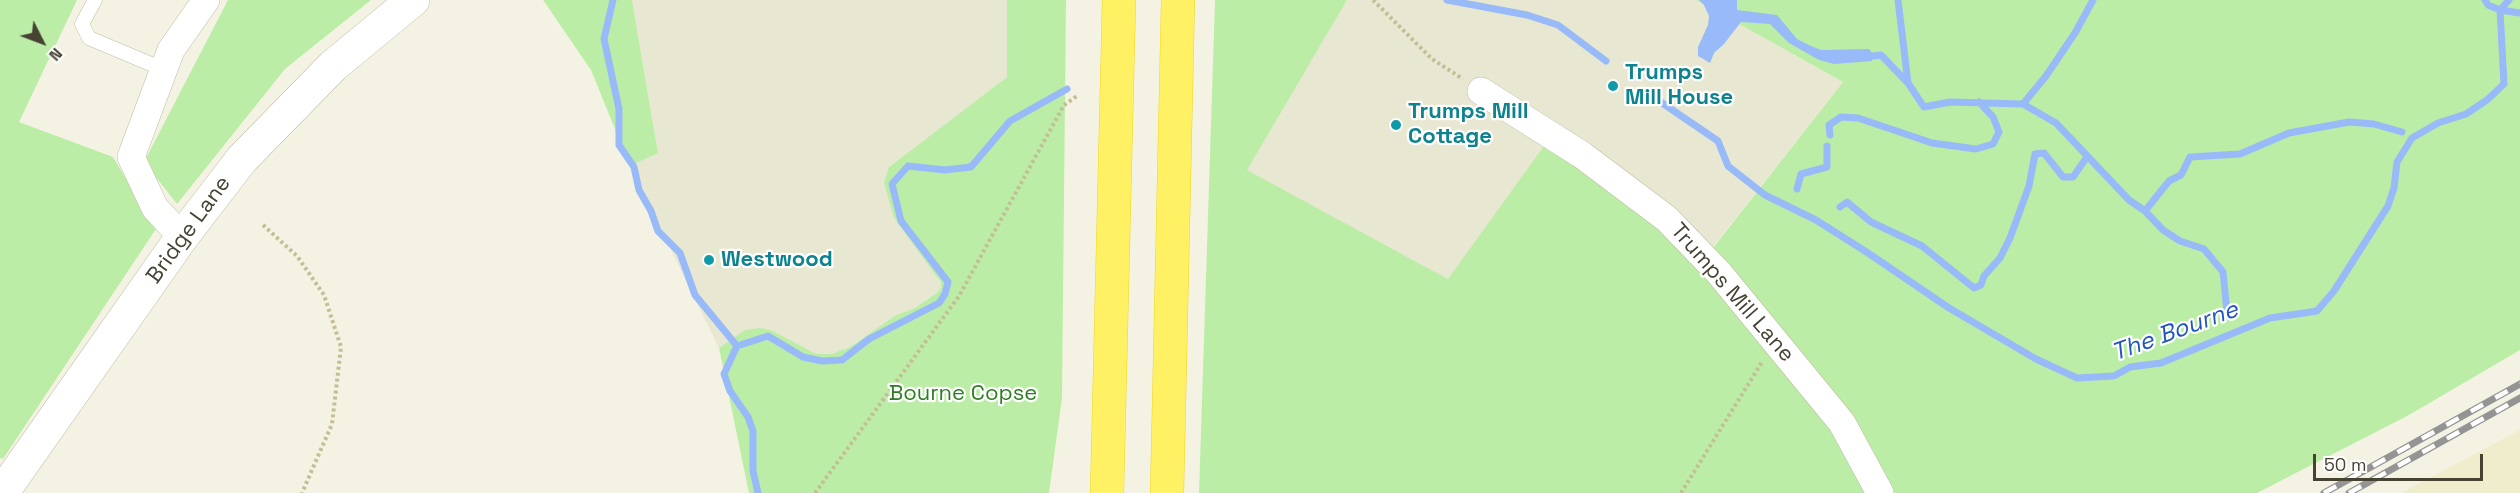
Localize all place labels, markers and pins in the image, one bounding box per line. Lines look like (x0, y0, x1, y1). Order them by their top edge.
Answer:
place label: Trumps Mill House (1625, 60, 1733, 112)
marker: Trumps Mill House (1606, 79, 1620, 93)
place label: Trumps Mill Cottage (1408, 99, 1529, 150)
marker: Trumps Mill Cottage (1389, 118, 1403, 132)
place label: Westwood (721, 247, 833, 273)
marker: Westwood (702, 253, 716, 267)

